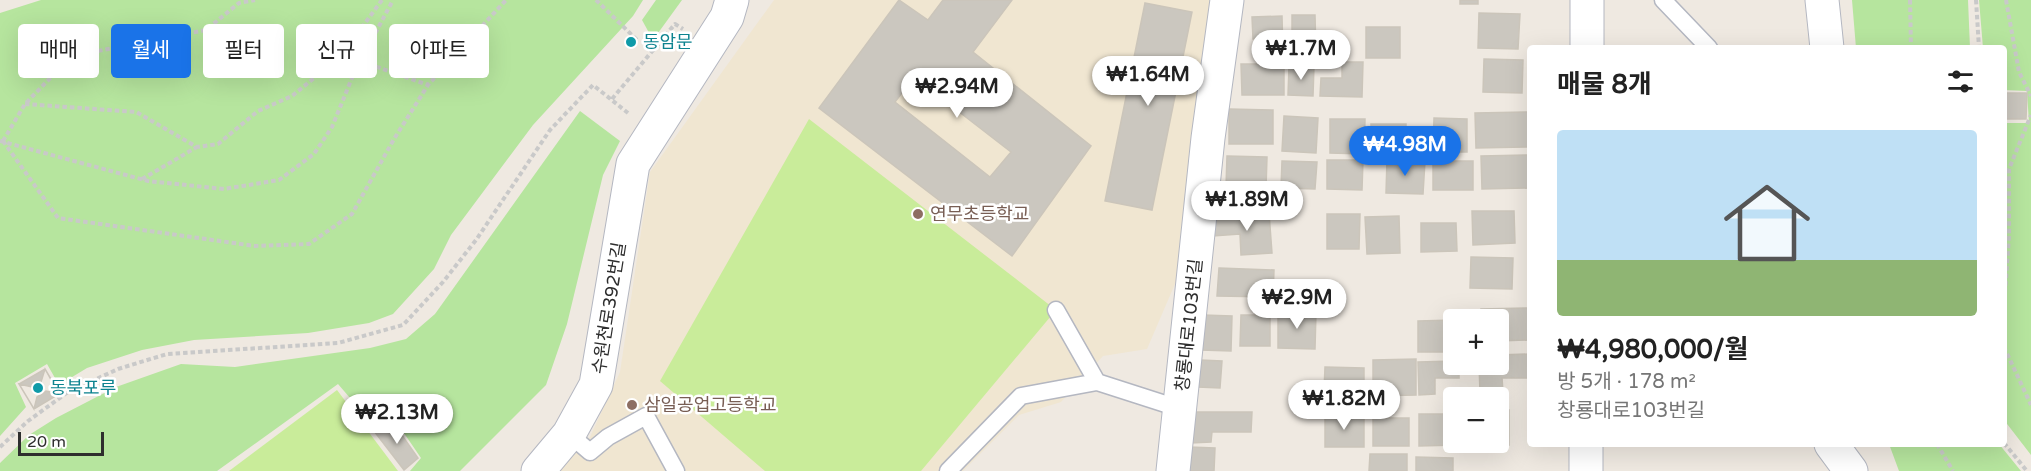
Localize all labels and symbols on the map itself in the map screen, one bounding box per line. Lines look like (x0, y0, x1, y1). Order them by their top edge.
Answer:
pin: ₩1.7M (1259, 30, 1343, 81)
place label: 동암문 (643, 31, 693, 53)
marker: 동암문 (624, 35, 638, 49)
pin: ₩1.64M (1099, 56, 1197, 107)
pin: ₩2.94M (908, 68, 1006, 119)
pin: ₩4.98M (1356, 126, 1454, 177)
pin: ₩1.89M (1198, 181, 1296, 232)
place label: 연무초등학교 (930, 203, 1029, 225)
marker: 연무초등학교 (911, 207, 925, 221)
street label: 수원천로392번길 (588, 240, 630, 376)
street label: 창룡대로103번길 (1171, 258, 1207, 392)
pin: ₩2.9M (1255, 279, 1339, 330)
place label: 동북포루 (50, 377, 116, 399)
pin: ₩1.82M (1295, 380, 1393, 431)
marker: 동북포루 (31, 381, 45, 395)
pin: ₩2.13M (348, 394, 446, 445)
place label: 삼일공업고등학교 (644, 394, 776, 416)
marker: 삼일공업고등학교 (625, 398, 639, 412)
scale bar (18, 429, 104, 456)

